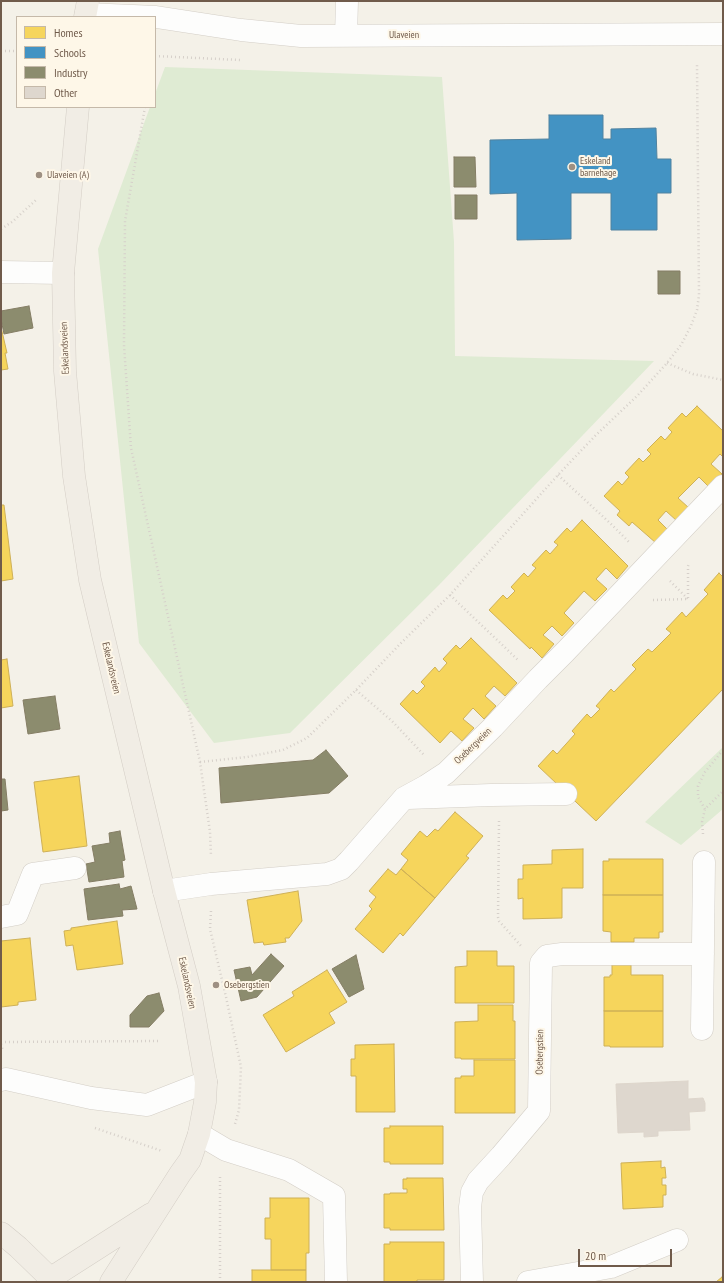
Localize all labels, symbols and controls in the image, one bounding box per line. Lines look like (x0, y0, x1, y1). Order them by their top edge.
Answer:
legend (16, 16, 156, 108)
text: Homes (54, 25, 82, 40)
street label: Ulaveien (389, 29, 419, 41)
text: Schools (54, 45, 86, 60)
text: Industry (54, 65, 88, 80)
text: Other (54, 85, 77, 100)
place label: Eskeland barnehage (580, 155, 616, 178)
marker: Eskeland barnehage (567, 162, 577, 172)
place label: Ulaveien (A) (47, 169, 89, 181)
marker: Ulaveien (A) (34, 170, 44, 180)
street label: Eskelandsveien (58, 321, 72, 375)
street label: Eskelandsveien (99, 641, 123, 695)
street label: Osebergveien (452, 725, 494, 767)
street label: Eskelandsveien (176, 956, 198, 1010)
place label: Osebergstien (224, 979, 269, 991)
marker: Osebergstien (211, 980, 221, 990)
street label: Osebergstien (534, 1029, 546, 1075)
scale bar (580, 1241, 674, 1267)
text: 20 m (585, 1248, 606, 1263)

